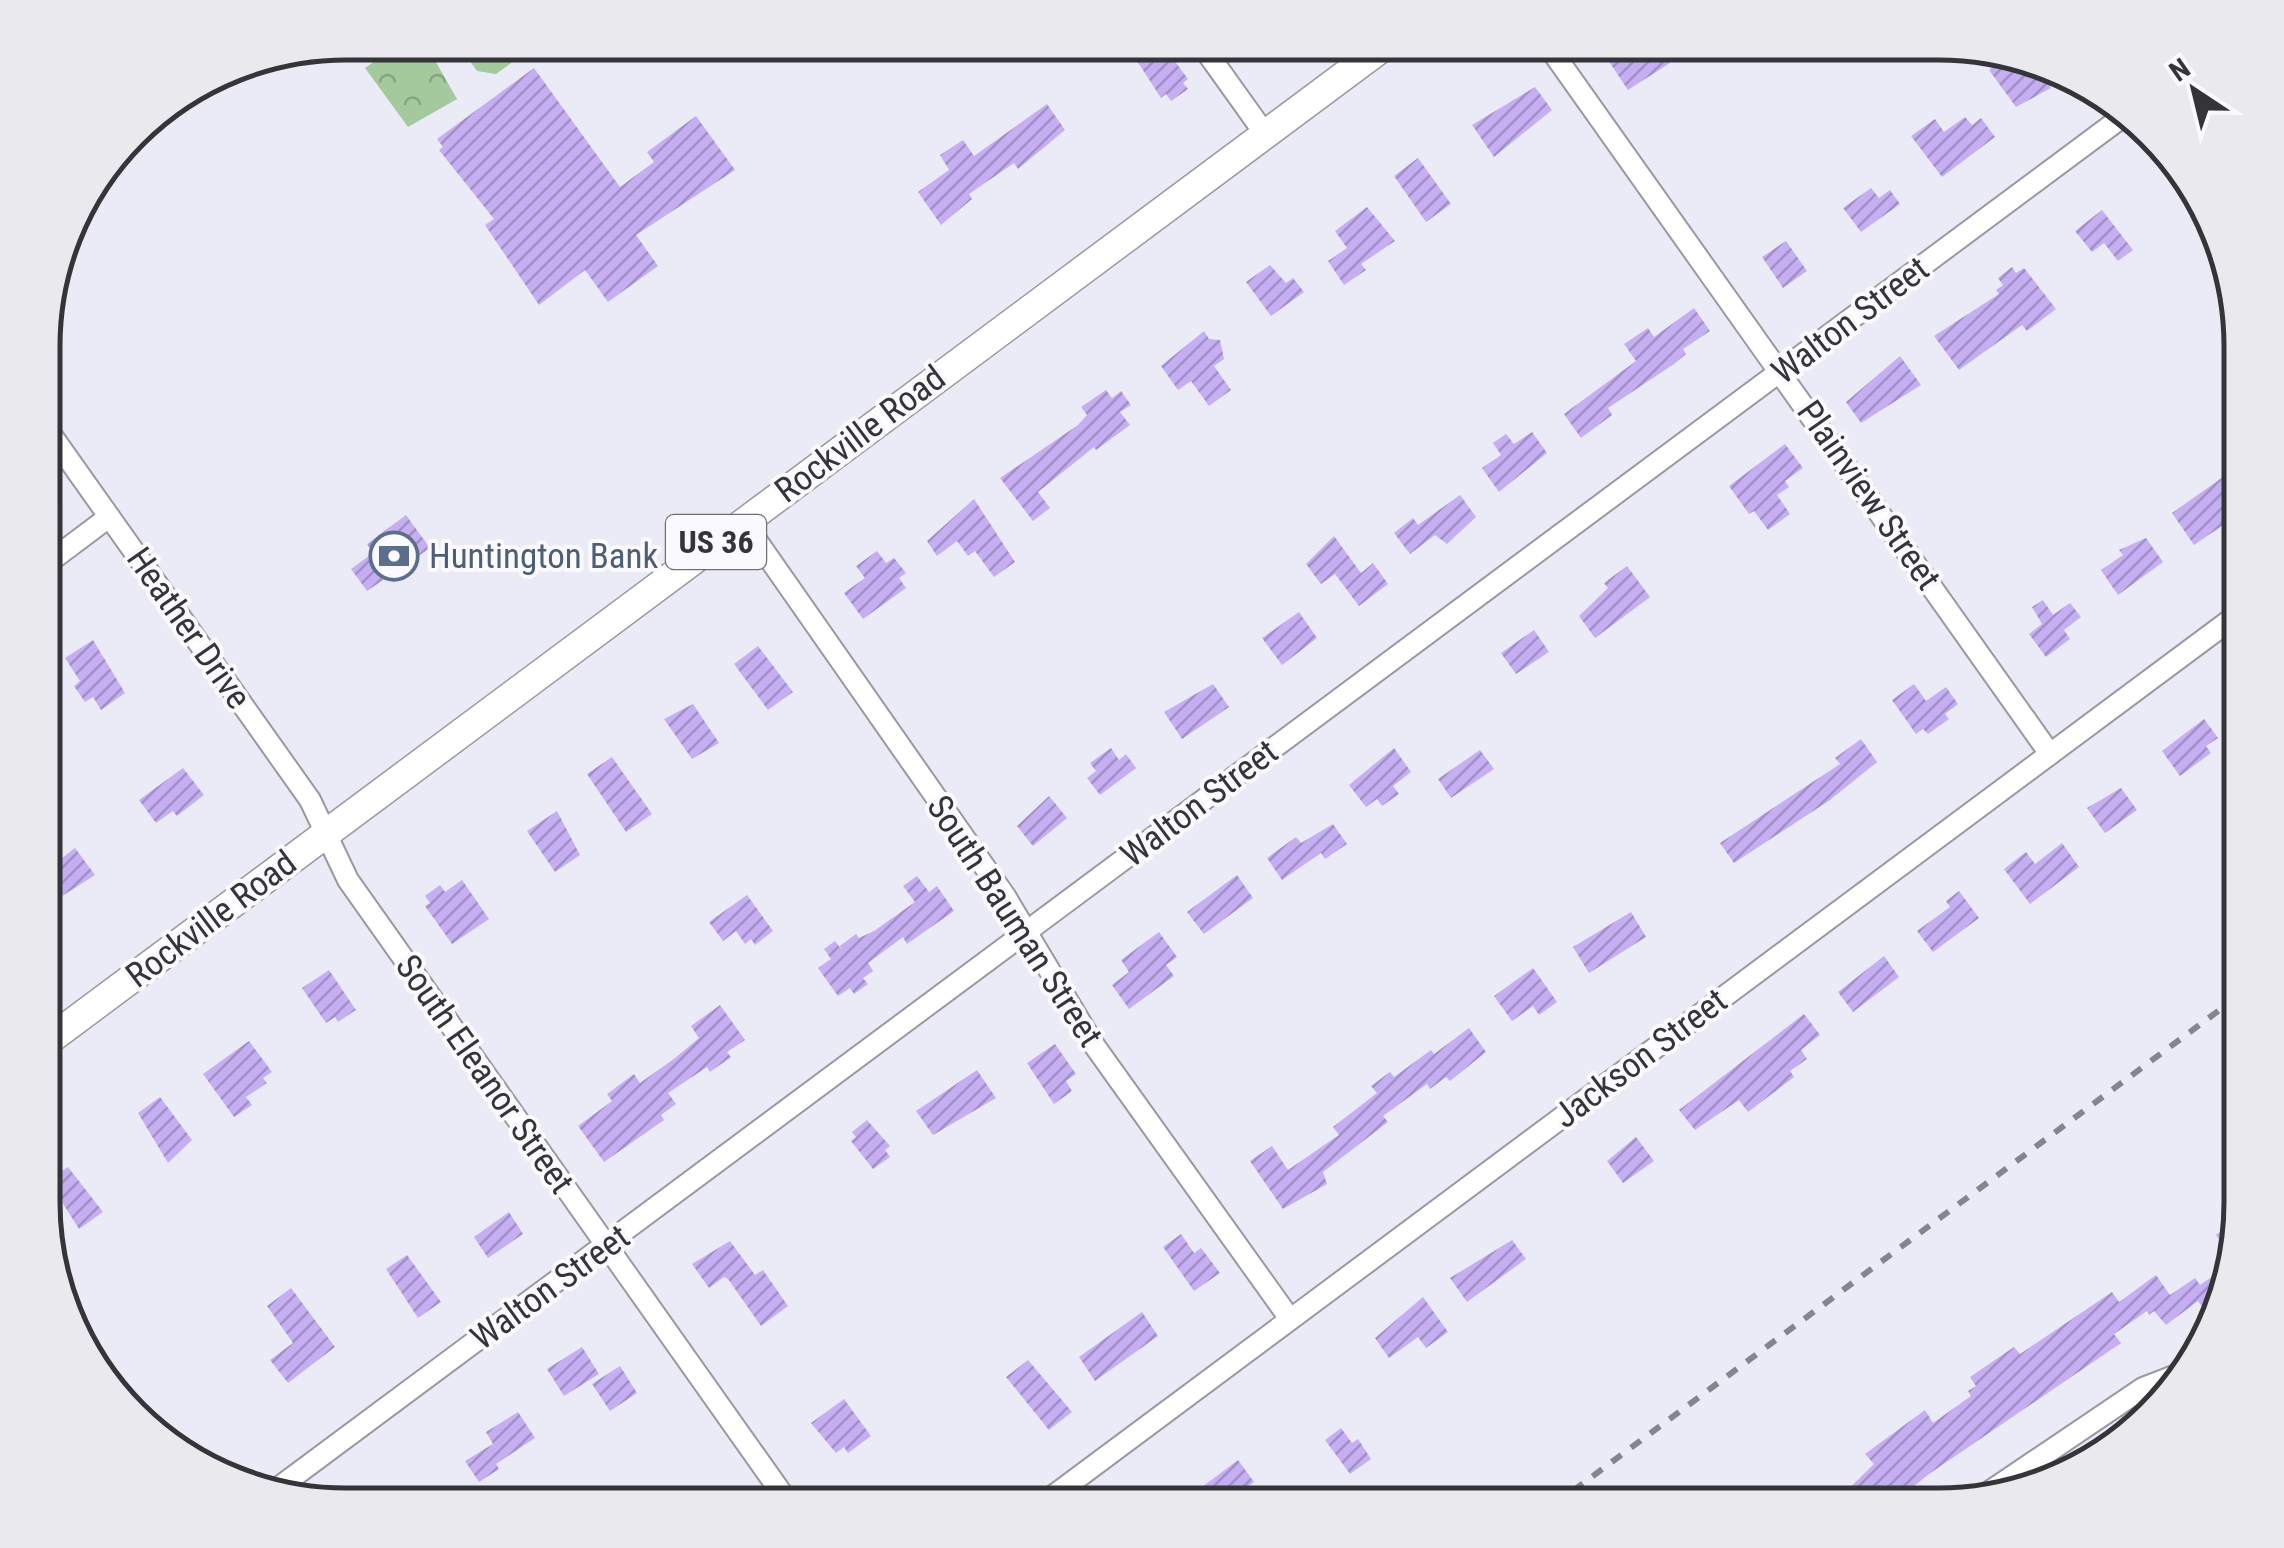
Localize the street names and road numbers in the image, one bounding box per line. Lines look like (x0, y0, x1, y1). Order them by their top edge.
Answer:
street label: Walton Street (1764, 248, 1937, 393)
street label: Rockville Road (767, 357, 953, 512)
street label: Plainview Street (1788, 393, 1949, 598)
road number: US 36 (666, 515, 766, 569)
street label: Heather Drive (118, 540, 259, 717)
street label: Walton Street (1113, 731, 1286, 876)
street label: South Bauman Street (918, 788, 1111, 1054)
street label: Rockville Road (118, 842, 304, 997)
street label: South Eleanor Street (387, 947, 582, 1201)
street label: Jackson Street (1546, 980, 1735, 1137)
street label: Walton Street (463, 1216, 637, 1359)

